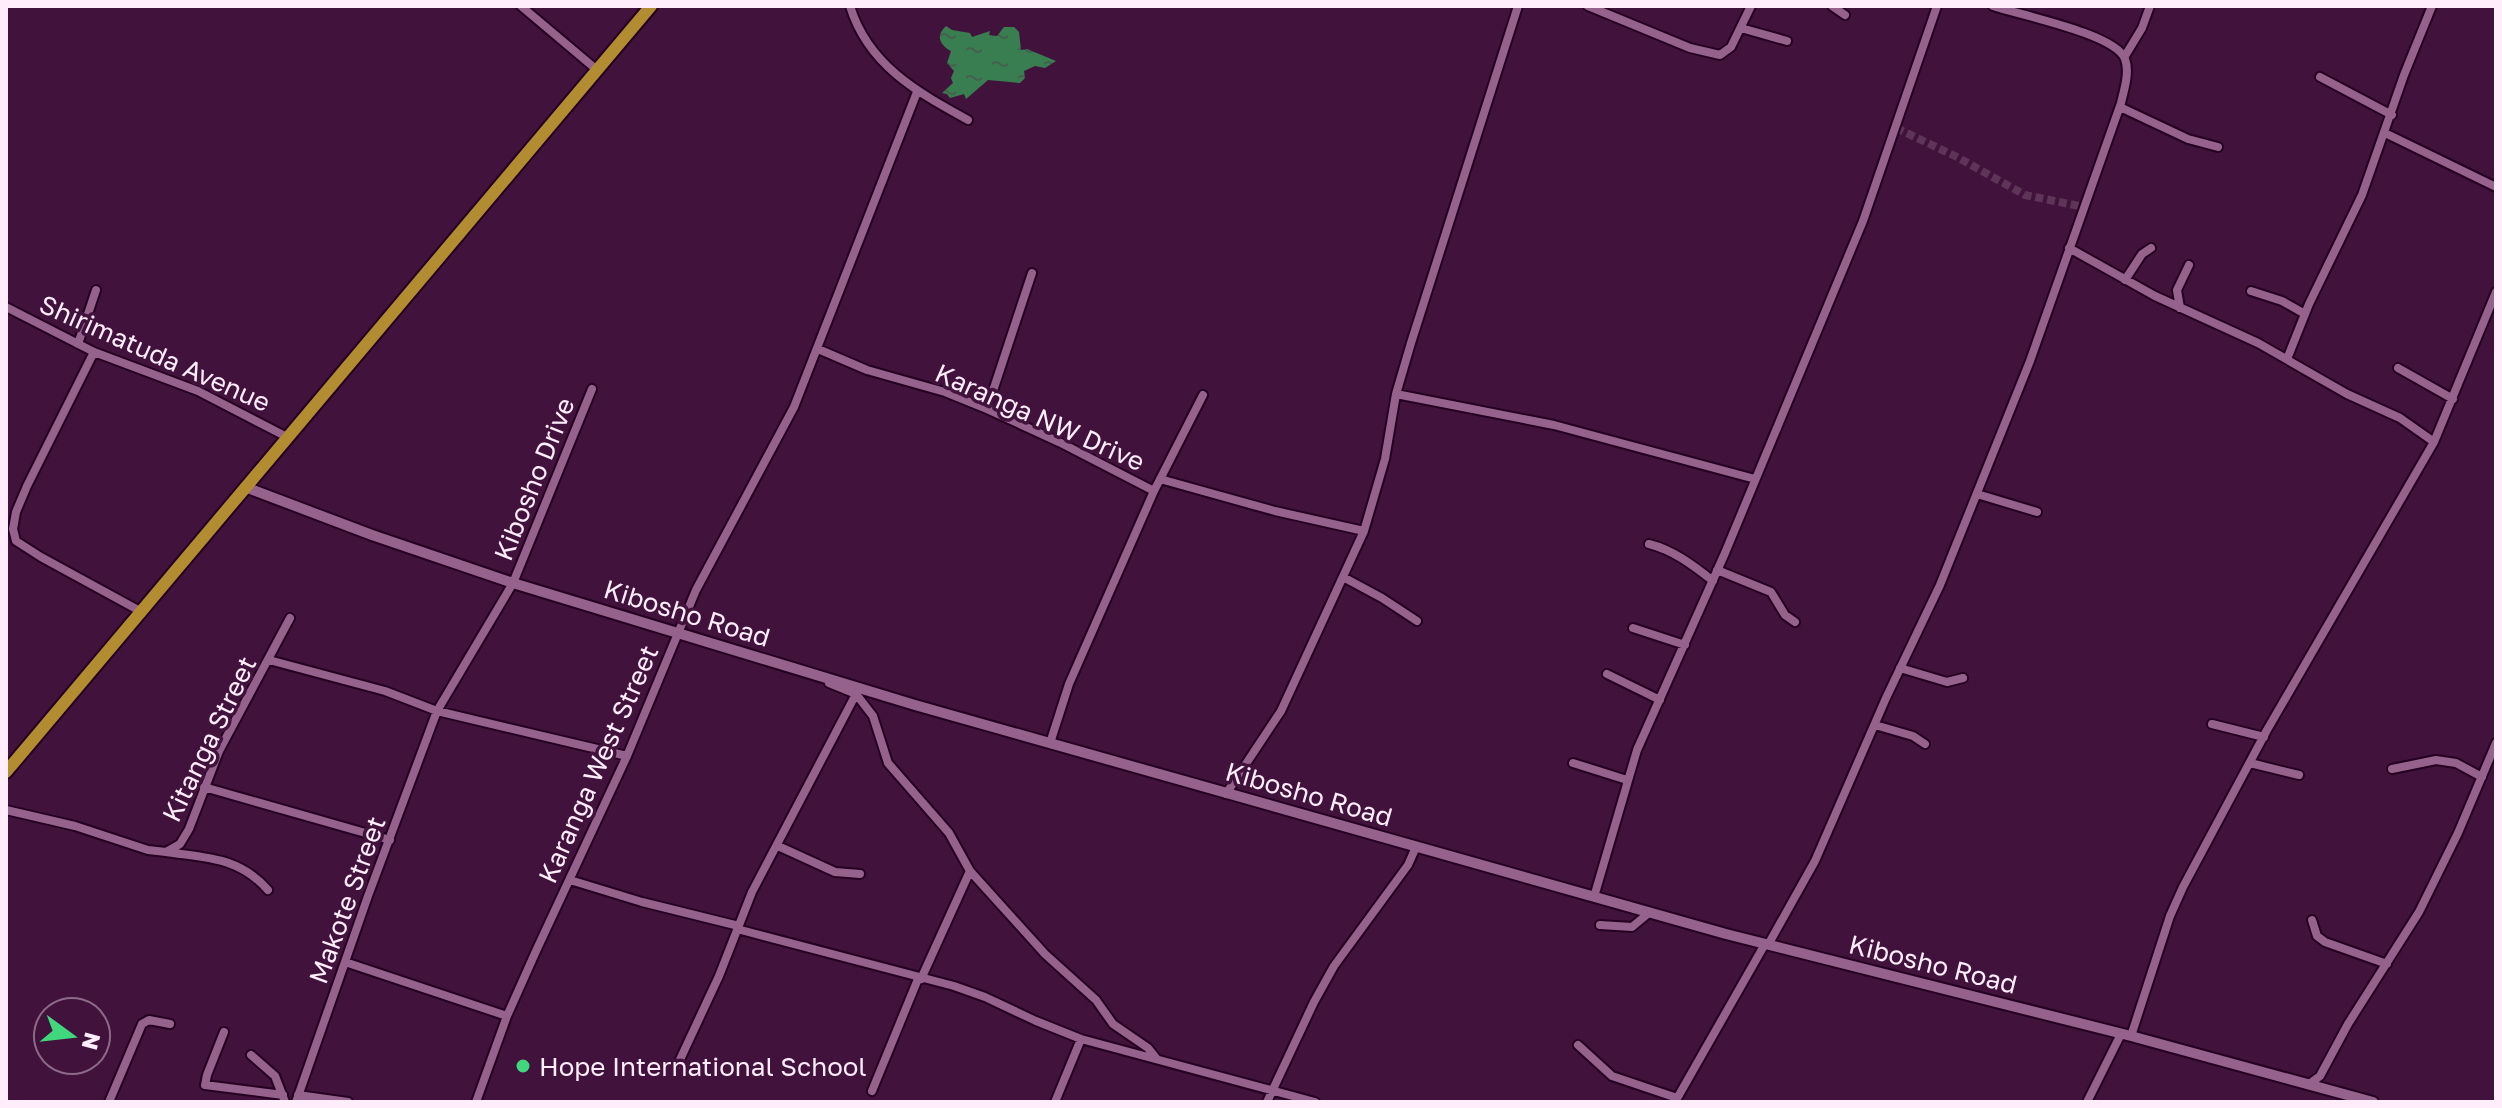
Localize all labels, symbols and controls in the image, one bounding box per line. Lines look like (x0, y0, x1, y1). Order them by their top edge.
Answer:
street label: Shirimatuda Avenue (35, 288, 275, 418)
street label: Karanga NW Drive (931, 357, 1149, 477)
street label: Kibosho Drive (487, 393, 581, 565)
street label: Kibosho Road (600, 573, 774, 653)
street label: Karanga West Street (532, 640, 664, 888)
street label: Kitanga Street (156, 651, 262, 827)
street label: Kibosho Road (1222, 755, 1396, 833)
street label: Makote Street (302, 812, 392, 988)
street label: Kibosho Road (1846, 928, 2020, 1000)
north arrow (32, 996, 112, 1076)
text: N (77, 1030, 107, 1053)
place label: Hope International School (539, 1051, 867, 1082)
marker: Hope International School (514, 1057, 532, 1075)

